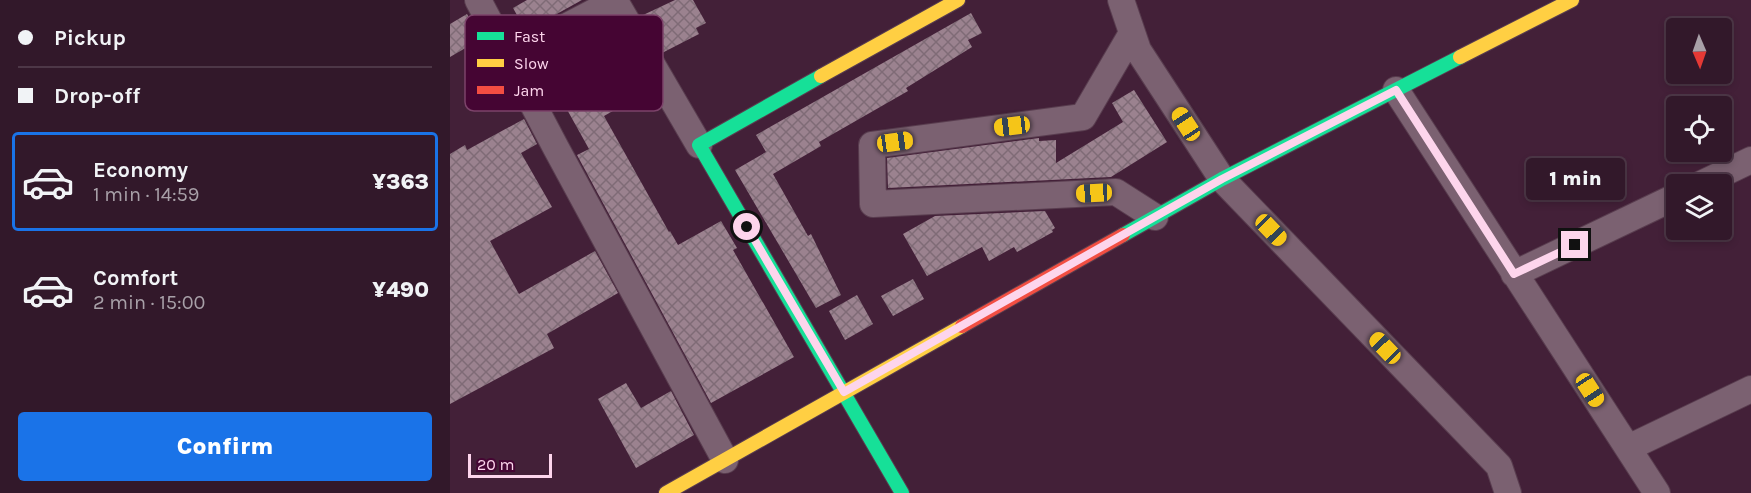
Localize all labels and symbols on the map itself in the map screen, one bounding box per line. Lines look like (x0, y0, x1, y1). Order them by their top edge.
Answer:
legend (465, 15, 663, 111)
north arrow (1666, 18, 1732, 84)
text: Fast (514, 27, 545, 46)
text: Slow (514, 54, 549, 73)
text: Jam (514, 81, 544, 100)
car (1169, 104, 1203, 144)
car (993, 115, 1031, 137)
car (876, 131, 914, 153)
callout: 1 min (1526, 158, 1624, 200)
car (1076, 183, 1112, 203)
car (1252, 211, 1290, 249)
route start (733, 213, 760, 240)
route end (1561, 231, 1588, 258)
car (1366, 329, 1404, 367)
car (1573, 370, 1607, 410)
scale bar (468, 451, 552, 478)

